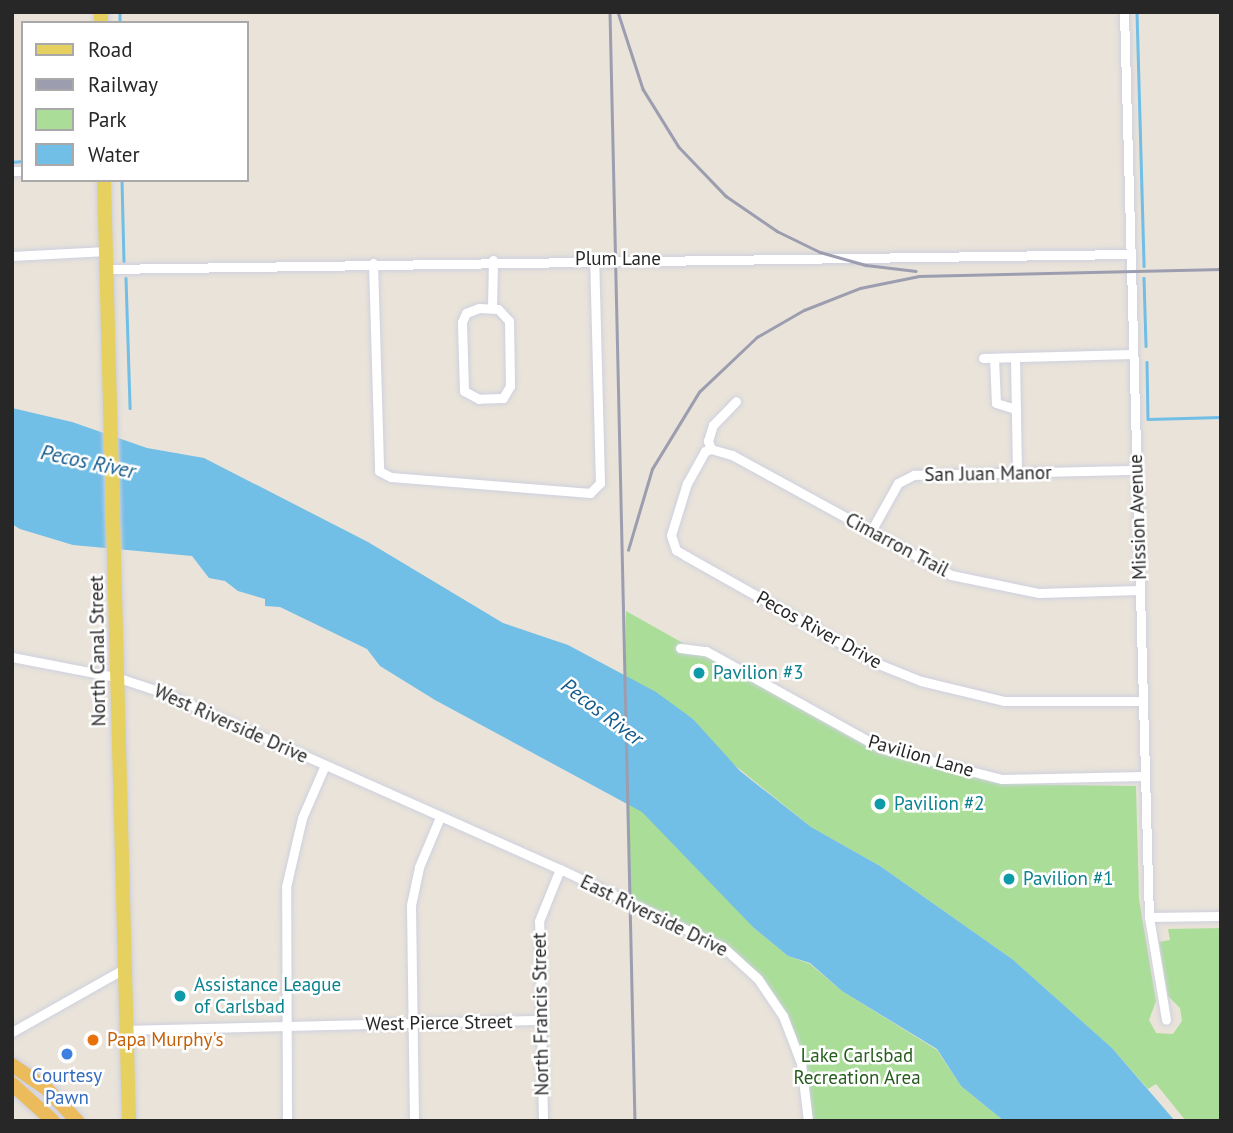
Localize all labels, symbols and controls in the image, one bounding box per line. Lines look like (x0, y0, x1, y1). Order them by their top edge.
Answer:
legend (21, 21, 248, 182)
text: Road (88, 36, 132, 63)
text: Railway (88, 71, 158, 98)
text: Park (88, 106, 127, 133)
text: Water (88, 141, 140, 168)
street label: Plum Lane (575, 248, 661, 270)
water label: Pecos River (38, 440, 138, 484)
street label: Mission Avenue (1124, 454, 1152, 580)
street label: San Juan Manor (924, 461, 1052, 487)
street label: Cimarron Trail (841, 508, 953, 582)
street label: North Canal Street (85, 575, 111, 727)
street label: Pecos River Drive (752, 586, 886, 674)
place label: Pavilion #3 (713, 662, 804, 684)
marker: Pavilion #3 (691, 665, 707, 681)
water label: Pecos River (556, 673, 648, 751)
street label: West Riverside Drive (150, 680, 312, 768)
street label: Pavilion Lane (866, 730, 976, 782)
place label: Pavilion #2 (894, 793, 985, 815)
marker: Pavilion #2 (872, 796, 888, 812)
place label: Pavilion #1 (1023, 868, 1114, 890)
street label: East Riverside Drive (577, 870, 731, 962)
marker: Pavilion #1 (1001, 871, 1017, 887)
street label: North Francis Street (528, 932, 554, 1096)
place label: Assistance League of Carlsbad (194, 974, 341, 1018)
marker: Assistance League of Carlsbad (172, 988, 188, 1004)
street label: West Pierce Street (365, 1010, 513, 1036)
place label: Papa Murphy's (107, 1029, 223, 1051)
marker: Papa Murphy's (85, 1032, 101, 1048)
park label: Lake Carlsbad Recreation Area (793, 1045, 921, 1089)
marker: Courtesy Pawn (59, 1046, 75, 1062)
place label: Courtesy Pawn (32, 1065, 102, 1109)

